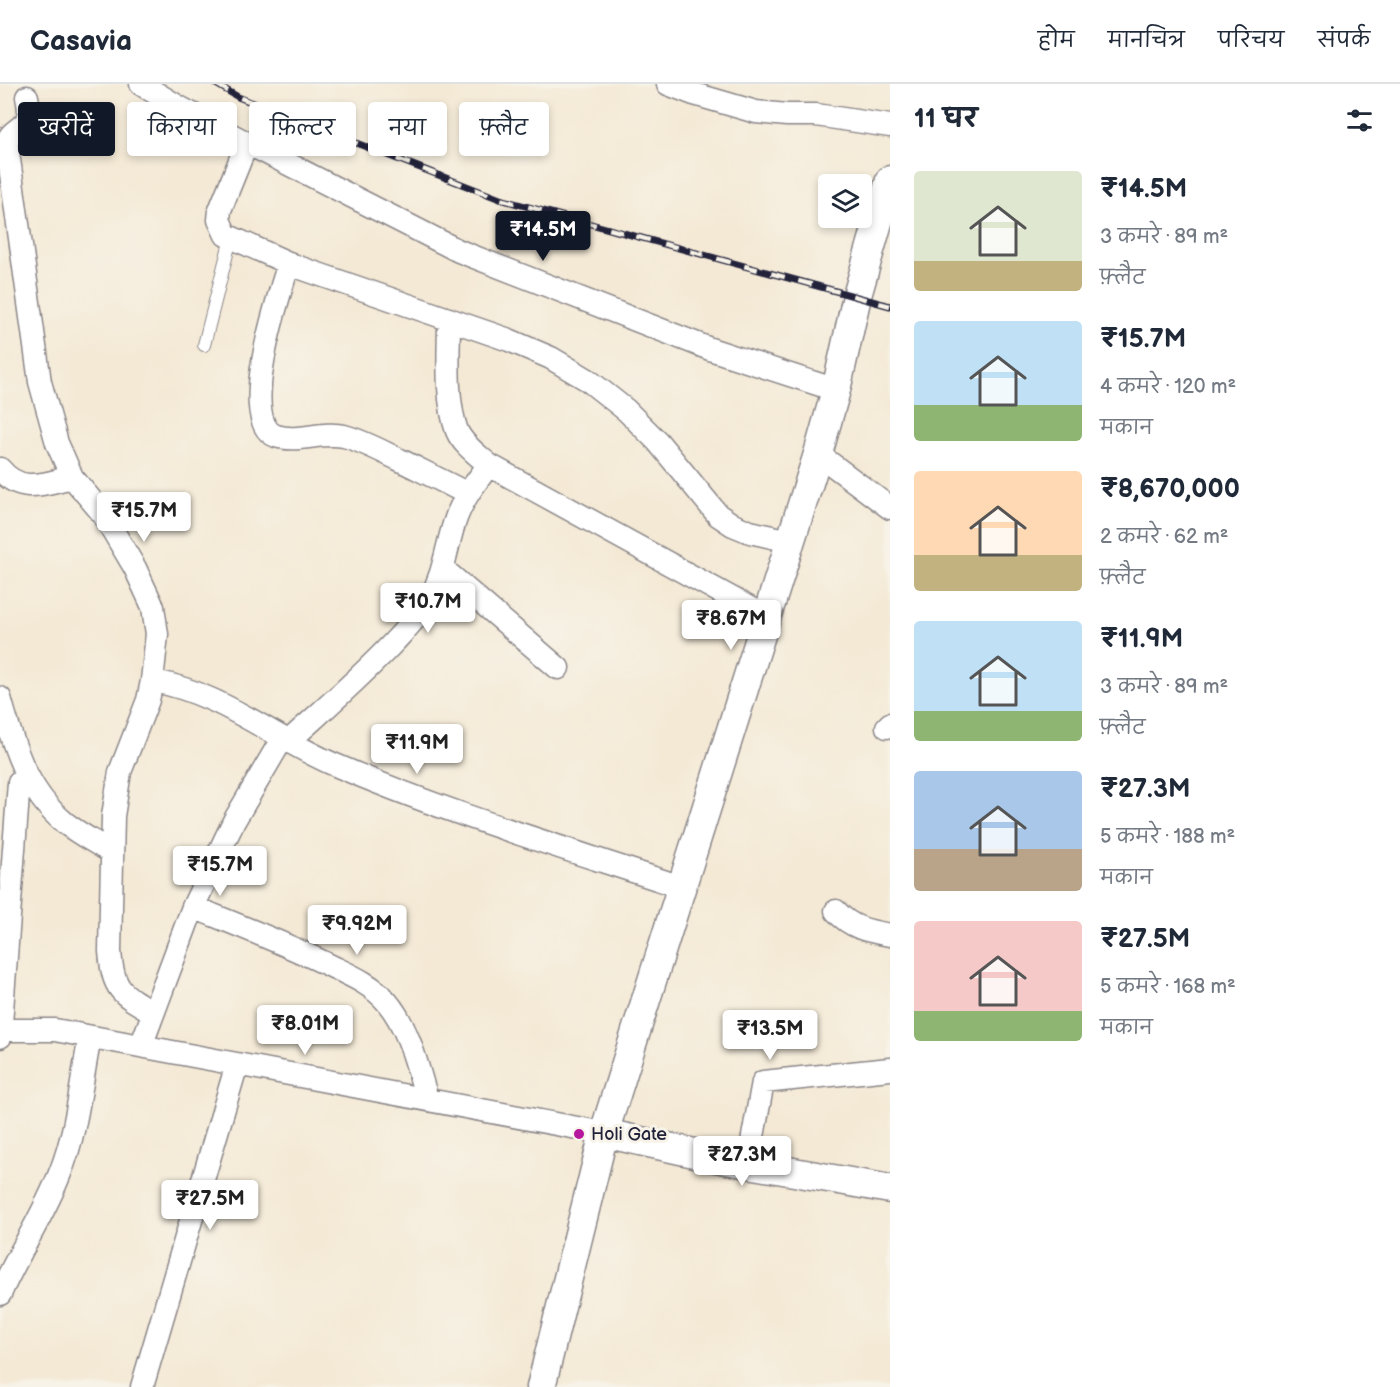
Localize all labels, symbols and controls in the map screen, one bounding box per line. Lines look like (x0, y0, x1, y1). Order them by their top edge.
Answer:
text: Casavia (30, 25, 132, 58)
text: होम (1038, 28, 1075, 53)
text: मानचित्र (1108, 28, 1185, 53)
text: परिचय (1218, 28, 1284, 53)
text: संपर्क (1317, 28, 1370, 53)
chip: खरीदें (18, 102, 115, 156)
chip: किराया (127, 102, 237, 156)
chip: फ़िल्टर (249, 102, 356, 156)
chip: नया (368, 102, 447, 156)
chip: फ़्लैट (459, 102, 549, 156)
text: 11 घर (914, 104, 978, 135)
icon: filters (1343, 104, 1376, 137)
map controls (818, 174, 872, 228)
button: layers (818, 174, 872, 228)
text: ₹14.5M (1100, 174, 1187, 205)
icon: home (962, 195, 1034, 267)
pin: ₹14.5M (494, 211, 592, 262)
text: ₹14.5M (509, 218, 577, 242)
text: 3 कमरे · 89 m² (1100, 225, 1228, 249)
text: फ़्लैट (1100, 266, 1146, 290)
text: ₹15.7M (1100, 324, 1186, 355)
icon: home (962, 345, 1034, 417)
text: 4 कमरे · 120 m² (1100, 375, 1236, 399)
text: मकान (1100, 416, 1153, 440)
text: ₹8,670,000 (1100, 474, 1240, 505)
pin: ₹15.7M (95, 492, 193, 543)
icon: home (962, 495, 1034, 567)
text: ₹15.7M (111, 499, 177, 523)
text: 2 कमरे · 62 m² (1100, 525, 1228, 549)
text: फ़्लैट (1100, 566, 1146, 590)
pin: ₹10.7M (379, 583, 477, 634)
text: ₹10.7M (394, 590, 462, 614)
pin: ₹8.67M (682, 600, 780, 651)
text: ₹8.67M (696, 607, 766, 631)
text: ₹11.9M (1100, 624, 1183, 655)
icon: home (962, 645, 1034, 717)
text: 3 कमरे · 89 m² (1100, 675, 1228, 699)
text: फ़्लैट (1100, 716, 1146, 740)
pin: ₹11.9M (368, 724, 466, 775)
text: ₹11.9M (385, 731, 449, 755)
text: ₹27.3M (1100, 774, 1190, 805)
icon: home (962, 795, 1034, 867)
text: 5 कमरे · 188 m² (1100, 825, 1235, 849)
pin: ₹15.7M (171, 846, 269, 897)
text: ₹15.7M (187, 853, 253, 877)
text: मकान (1100, 866, 1153, 890)
pin: ₹9.92M (308, 905, 406, 956)
text: ₹9.92M (322, 912, 392, 936)
text: ₹27.5M (1100, 924, 1190, 955)
icon: home (962, 945, 1034, 1017)
text: 5 कमरे · 168 m² (1100, 975, 1236, 999)
pin: ₹8.01M (256, 1005, 354, 1056)
pin: ₹13.5M (721, 1010, 819, 1061)
text: ₹8.01M (271, 1012, 339, 1036)
text: मकान (1100, 1016, 1153, 1040)
text: ₹13.5M (737, 1017, 804, 1041)
place label: Holi Gate (591, 1124, 667, 1145)
marker: Holi Gate (572, 1127, 586, 1141)
pin: ₹27.3M (693, 1136, 791, 1187)
text: ₹27.3M (707, 1143, 777, 1167)
pin: ₹27.5M (161, 1180, 259, 1231)
text: ₹27.5M (175, 1187, 245, 1211)

